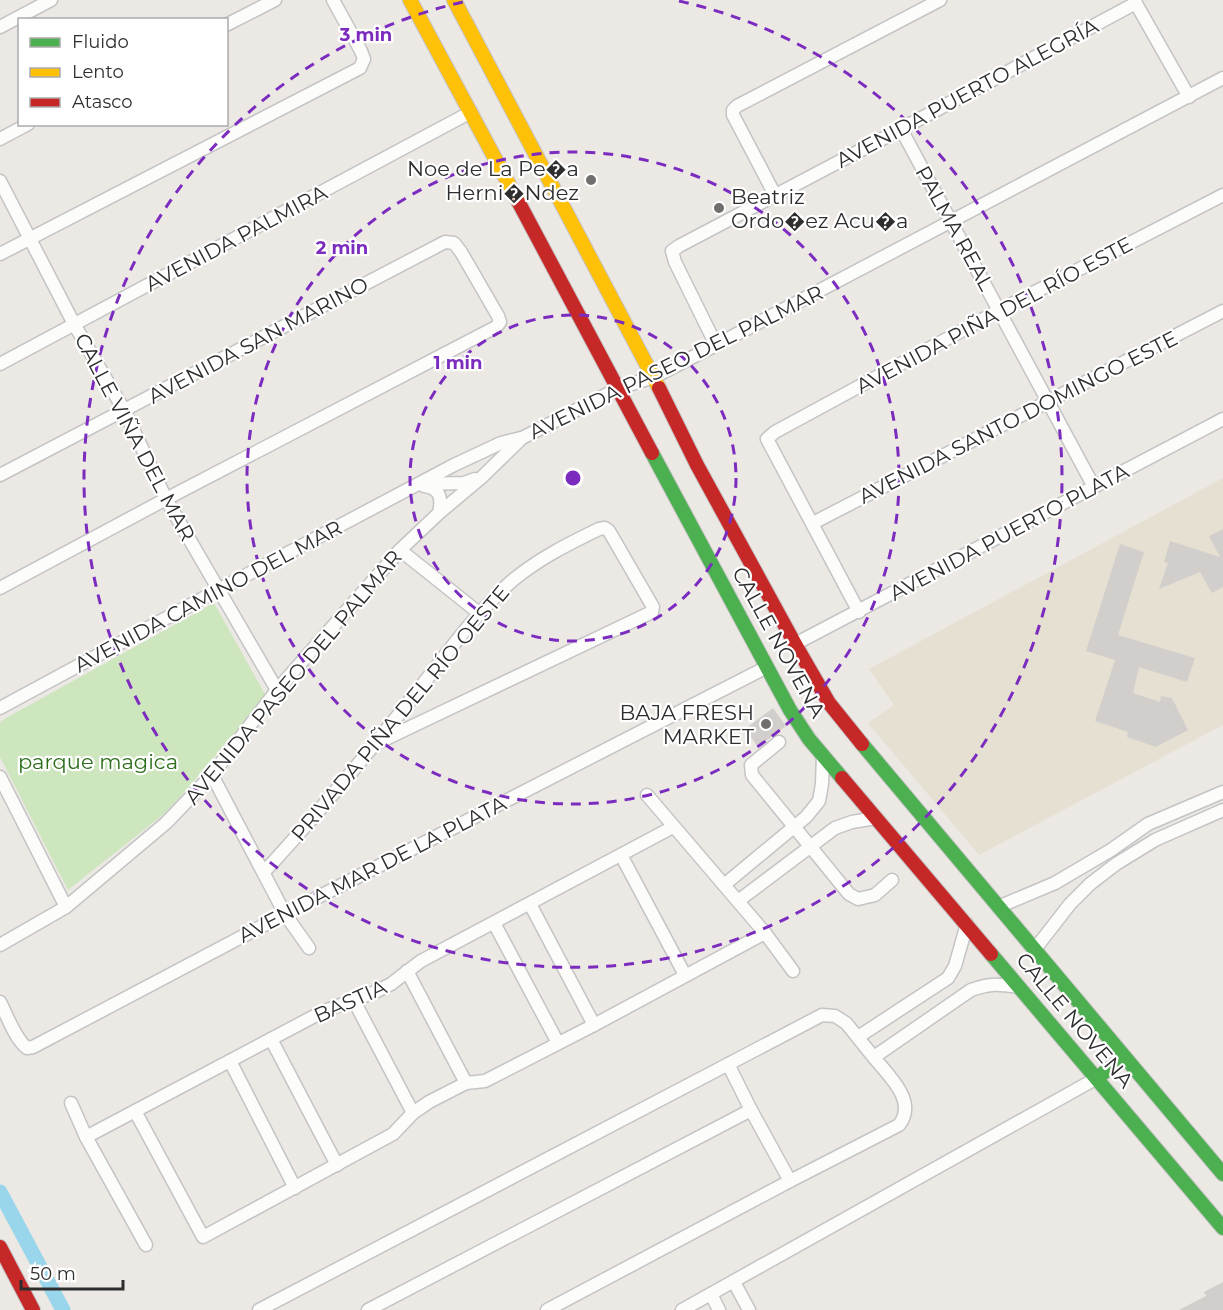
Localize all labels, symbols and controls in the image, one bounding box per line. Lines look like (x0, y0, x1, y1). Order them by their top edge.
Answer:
street label: AVENIDA PUERTO ALEGRÍA (831, 13, 1103, 173)
legend (18, 18, 228, 126)
text: 3 min (339, 24, 392, 46)
text: Fluido (72, 31, 129, 53)
text: Lento (72, 61, 124, 83)
text: Atasco (72, 91, 132, 113)
place label: Noe de La Pe�a Herni�Ndez (407, 156, 579, 205)
street label: PALMA REAL (910, 161, 1000, 295)
marker: Noe de La Pe�a Herni�Ndez (584, 173, 598, 187)
street label: AVENIDA PALMIRA (141, 179, 332, 296)
place label: Beatriz Ordo�ez Acu�a (731, 184, 908, 233)
marker: Beatriz Ordo�ez Acu�a (712, 201, 726, 215)
street label: AVENIDA PIÑA DEL RÍO ESTE (852, 231, 1136, 399)
text: 2 min (316, 237, 368, 259)
street label: AVENIDA SAN MARINO (144, 271, 372, 409)
street label: AVENIDA PASEO DEL PALMAR (525, 280, 827, 444)
street label: AVENIDA SANTO DOMINGO ESTE (854, 325, 1182, 509)
street label: CALLE VIÑA DEL MAR (70, 329, 200, 545)
text: 1 min (434, 352, 482, 374)
street label: AVENIDA PUERTO PLATA (885, 458, 1134, 606)
centre of rings (563, 468, 583, 488)
street label: AVENIDA CAMINO DEL MAR (70, 515, 346, 677)
street label: AVENIDA PASEO DEL PALMAR (179, 545, 407, 809)
street label: CALLE NOVENA (727, 562, 831, 723)
street label: PRIVADA PIÑA DEL RÍO OESTE (286, 580, 514, 846)
place label: BAJA FRESH MARKET (620, 700, 754, 749)
marker: BAJA FRESH MARKET (759, 717, 773, 731)
park label: parque magica (18, 749, 178, 774)
street label: AVENIDA MAR DE LA PLATA (234, 790, 511, 948)
street label: CALLE NOVENA (1011, 947, 1139, 1093)
street label: BASTIA (310, 974, 391, 1028)
scale bar (21, 1253, 123, 1291)
text: 50 m (30, 1263, 76, 1285)

